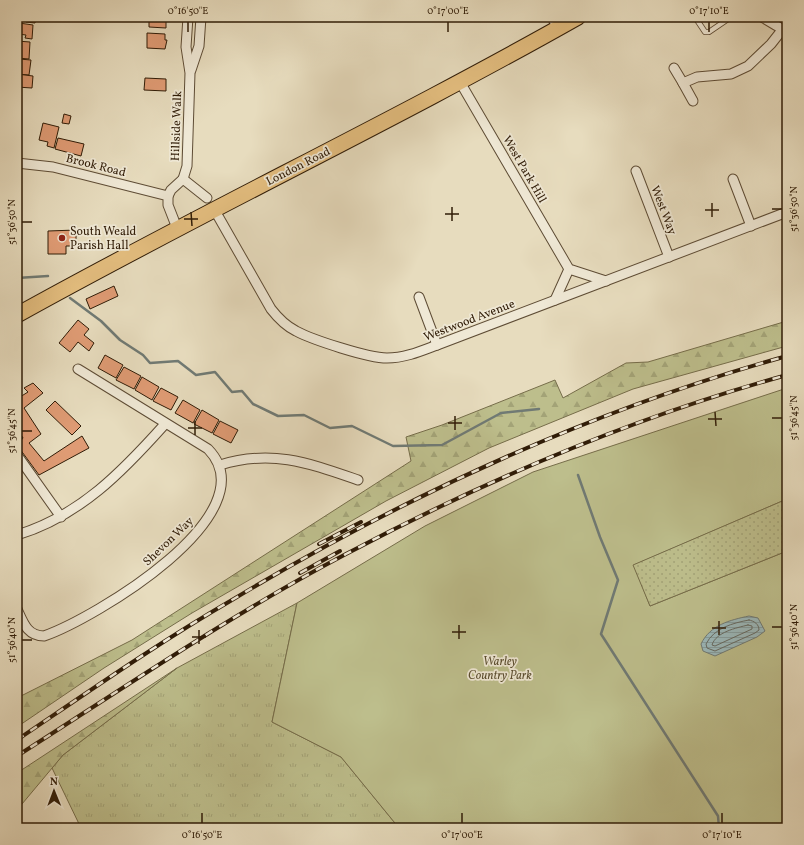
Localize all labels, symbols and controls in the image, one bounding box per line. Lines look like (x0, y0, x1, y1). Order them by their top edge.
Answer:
text: 0°16'50"E (168, 4, 208, 18)
text: 0°17'00"E (427, 4, 469, 18)
text: 0°17'10"E (689, 4, 729, 18)
street label: Hillside Walk (168, 90, 186, 161)
street label: West Park Hill (498, 133, 550, 206)
street label: London Road (264, 144, 334, 190)
street label: Brook Road (64, 151, 128, 181)
street label: West Way (646, 183, 680, 238)
text: 51°36'50"N (787, 185, 801, 232)
text: 51°36'50"N (5, 198, 19, 245)
place label: South Weald Parish Hall (70, 224, 137, 254)
marker: South Weald Parish Hall (57, 233, 67, 243)
street label: Westwood Avenue (421, 296, 518, 346)
text: 51°36'45"N (787, 395, 801, 441)
text: 51°36'45"N (5, 408, 19, 454)
street label: Shevon Way (140, 513, 198, 570)
text: 51°36'40"N (787, 603, 801, 650)
text: 51°36'40"N (5, 616, 19, 663)
park label: Warley Country Park (468, 654, 532, 684)
north arrow (34, 771, 74, 811)
text: N (50, 775, 58, 790)
text: 0°16'50"E (182, 828, 222, 842)
text: 0°17'00"E (441, 828, 483, 842)
text: 0°17'10"E (702, 828, 742, 842)

